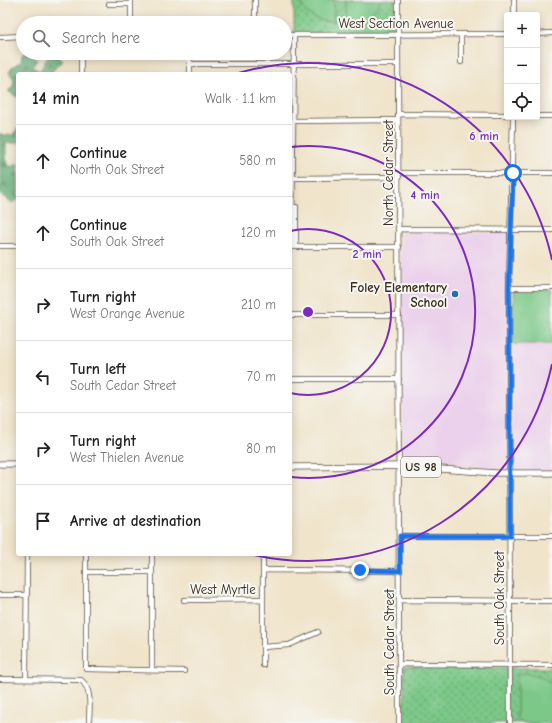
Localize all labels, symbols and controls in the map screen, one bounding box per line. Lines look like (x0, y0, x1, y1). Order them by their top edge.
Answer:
map controls (504, 12, 540, 120)
button: + (504, 12, 540, 48)
search box (16, 16, 292, 60)
street label: West Section Avenue (339, 16, 454, 31)
icon: search (30, 27, 52, 49)
text: Search here (62, 29, 140, 47)
button: − (504, 48, 540, 84)
button: locate (504, 84, 540, 120)
text: 14 min (32, 89, 79, 108)
text: Walk · 1.1 km (205, 91, 276, 106)
street label: North Cedar Street (381, 119, 396, 226)
text: 6 min (469, 129, 499, 143)
text: Continue (70, 144, 127, 162)
icon: ahead (32, 150, 54, 172)
text: 580 m (239, 153, 276, 168)
text: North Oak Street (70, 162, 164, 177)
route start (504, 164, 522, 182)
text: 4 min (411, 188, 439, 202)
text: Continue (70, 216, 127, 234)
icon: ahead (32, 222, 54, 244)
text: 120 m (241, 225, 276, 240)
text: South Oak Street (70, 234, 164, 249)
text: 2 min (352, 247, 382, 261)
place label: Foley Elementary School (350, 280, 447, 310)
text: Turn right (70, 288, 136, 306)
marker: Foley Elementary School (450, 289, 460, 299)
icon: right (32, 294, 54, 316)
text: 210 m (241, 297, 276, 312)
centre of rings (301, 305, 315, 319)
text: West Orange Avenue (70, 306, 185, 321)
text: Turn left (70, 360, 126, 378)
icon: left (32, 366, 54, 388)
text: 70 m (247, 369, 276, 384)
text: South Cedar Street (70, 378, 176, 393)
text: Turn right (70, 432, 136, 450)
icon: right (32, 438, 54, 460)
text: 80 m (246, 441, 276, 456)
text: West Thielen Avenue (70, 450, 184, 465)
road number: US 98 (401, 457, 441, 477)
icon: arrive (32, 510, 54, 532)
text: Arrive at destination (70, 512, 201, 530)
street label: South Oak Street (492, 550, 507, 645)
route end (351, 561, 369, 579)
street label: West Myrtle (190, 582, 256, 597)
street label: South Cedar Street (382, 588, 397, 695)

